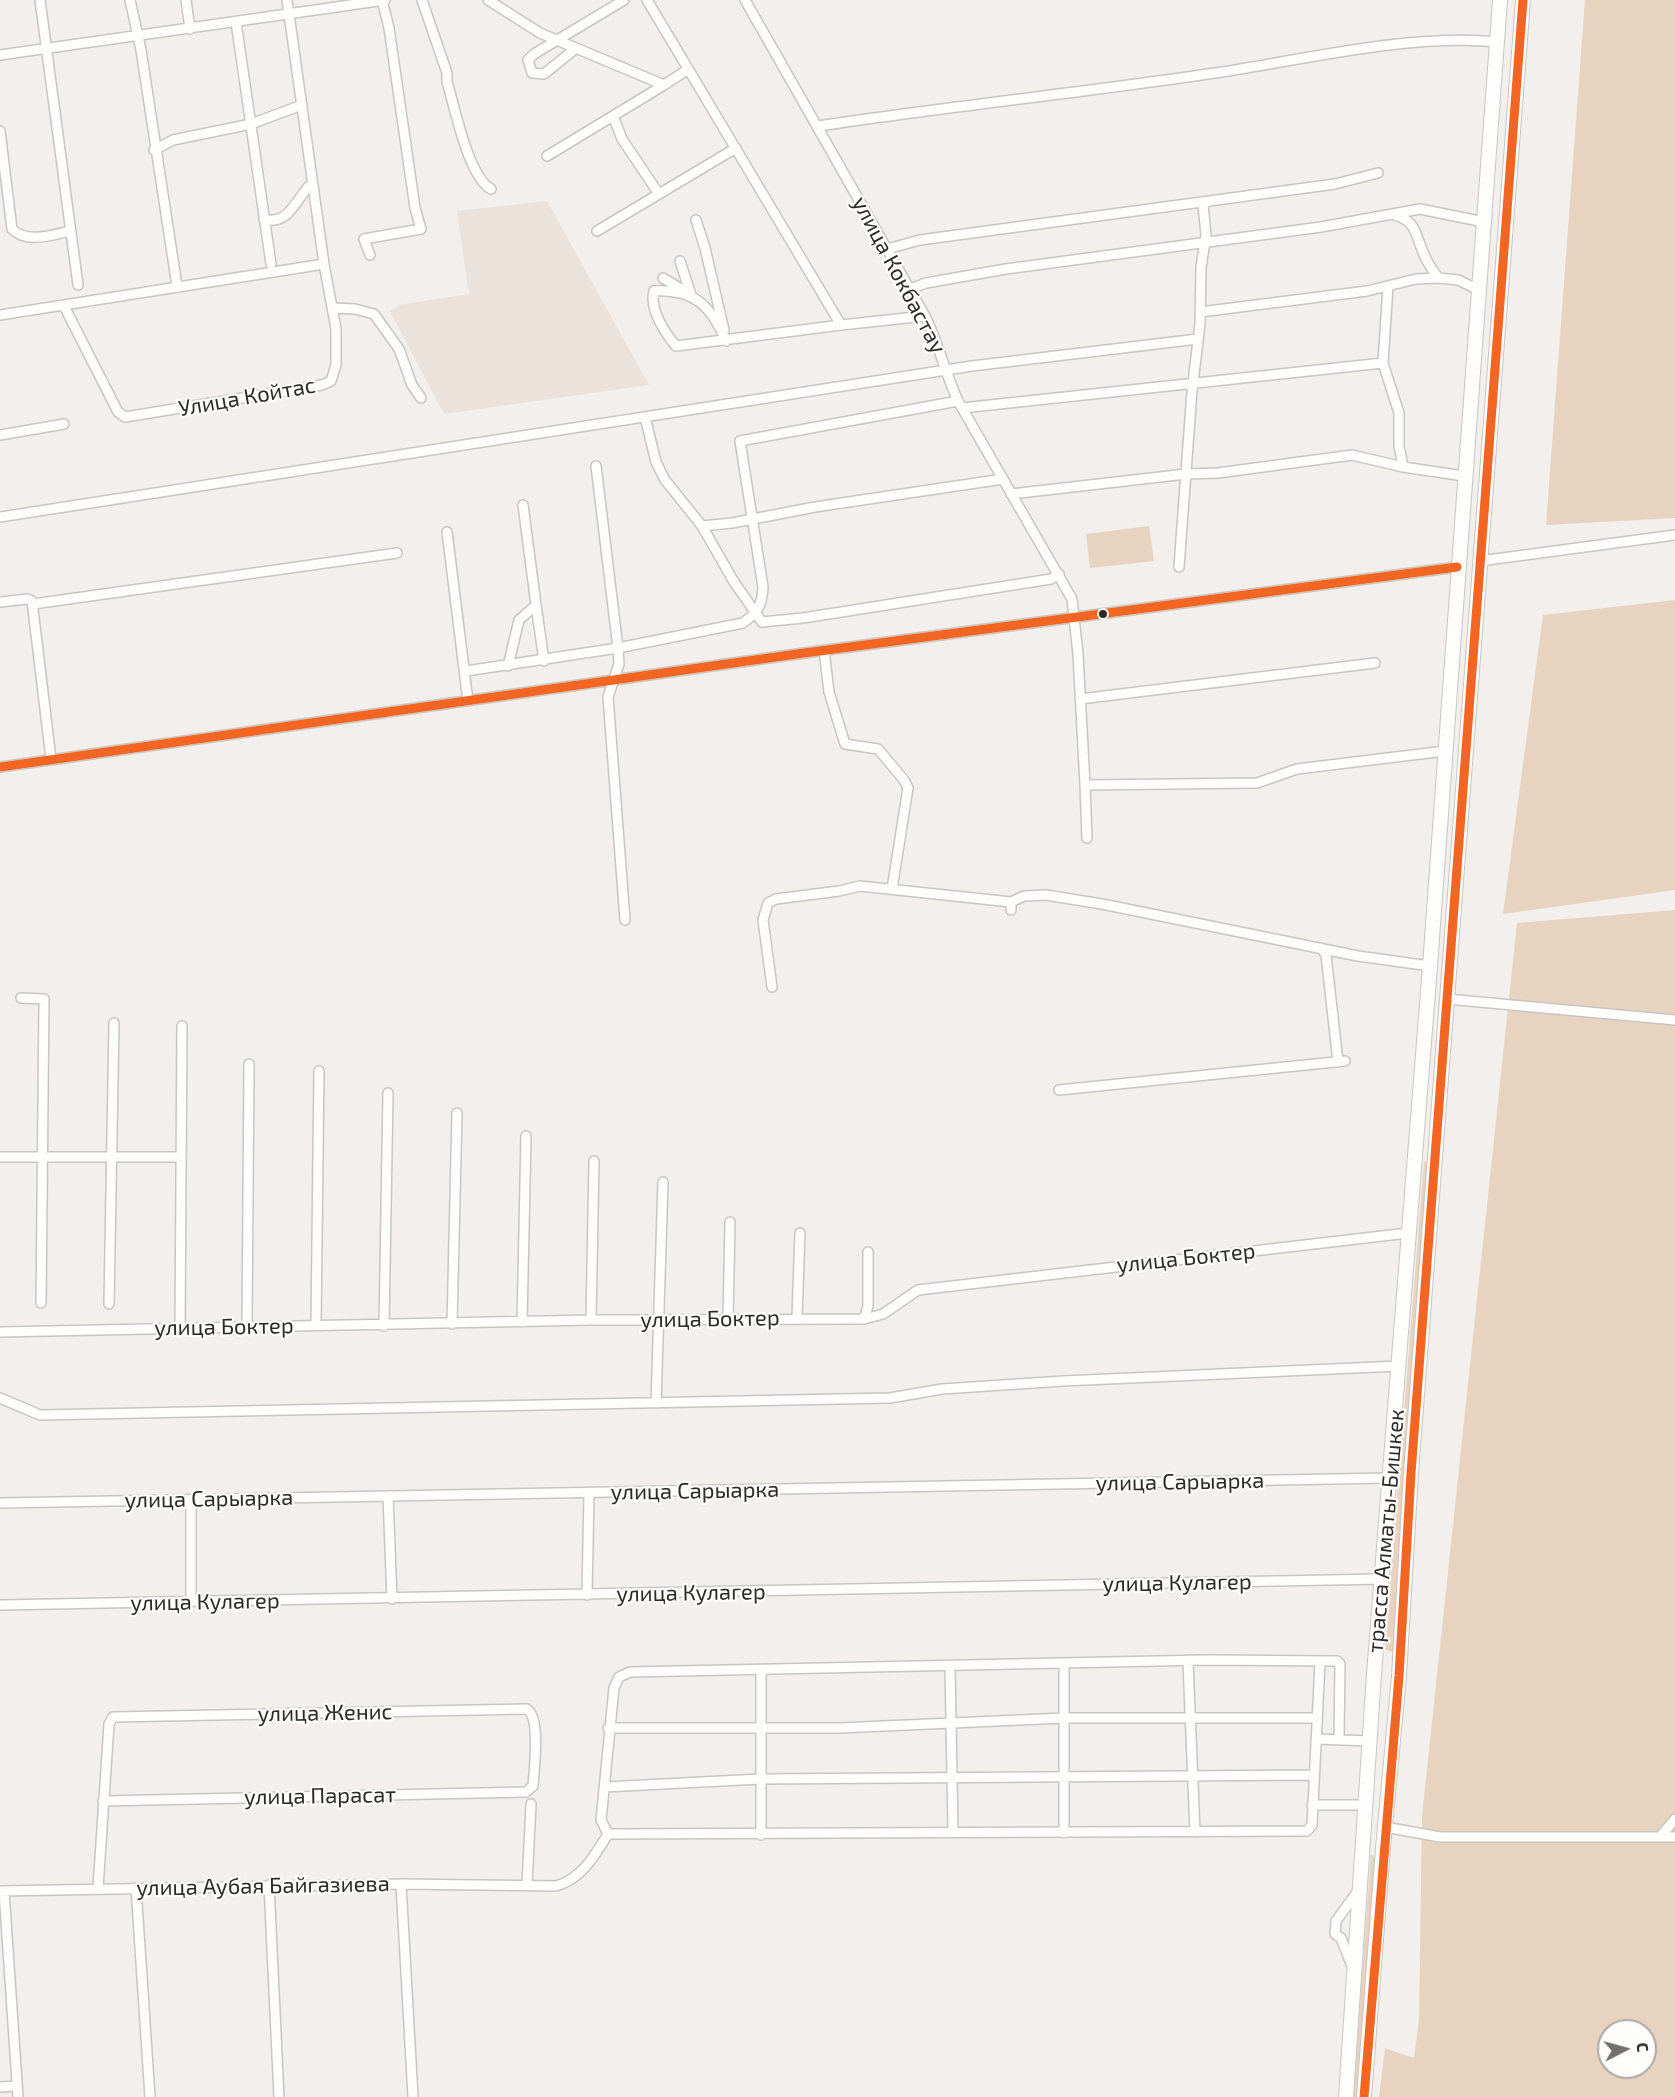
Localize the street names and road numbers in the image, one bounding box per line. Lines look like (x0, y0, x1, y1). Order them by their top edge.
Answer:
street label: улица Кокбастау (847, 192, 951, 358)
street label: Улица Койтас (177, 372, 317, 422)
street label: улица Боктер (1115, 1238, 1257, 1278)
street label: улица Боктер (640, 1305, 780, 1333)
street label: улица Боктер (154, 1313, 294, 1341)
street label: трасса Алматы-Бишкек (1362, 1408, 1410, 1654)
street label: улица Сарыарка (1095, 1467, 1265, 1497)
street label: улица Сарыарка (610, 1476, 780, 1506)
street label: улица Сарыарка (124, 1484, 294, 1514)
street label: улица Кулагер (1102, 1568, 1252, 1598)
street label: улица Кулагер (616, 1578, 766, 1608)
street label: улица Кулагер (130, 1587, 280, 1617)
street label: улица Женис (257, 1699, 393, 1727)
street label: улица Парасат (244, 1781, 396, 1811)
street label: улица Аубая Байгазиева (136, 1871, 390, 1901)

